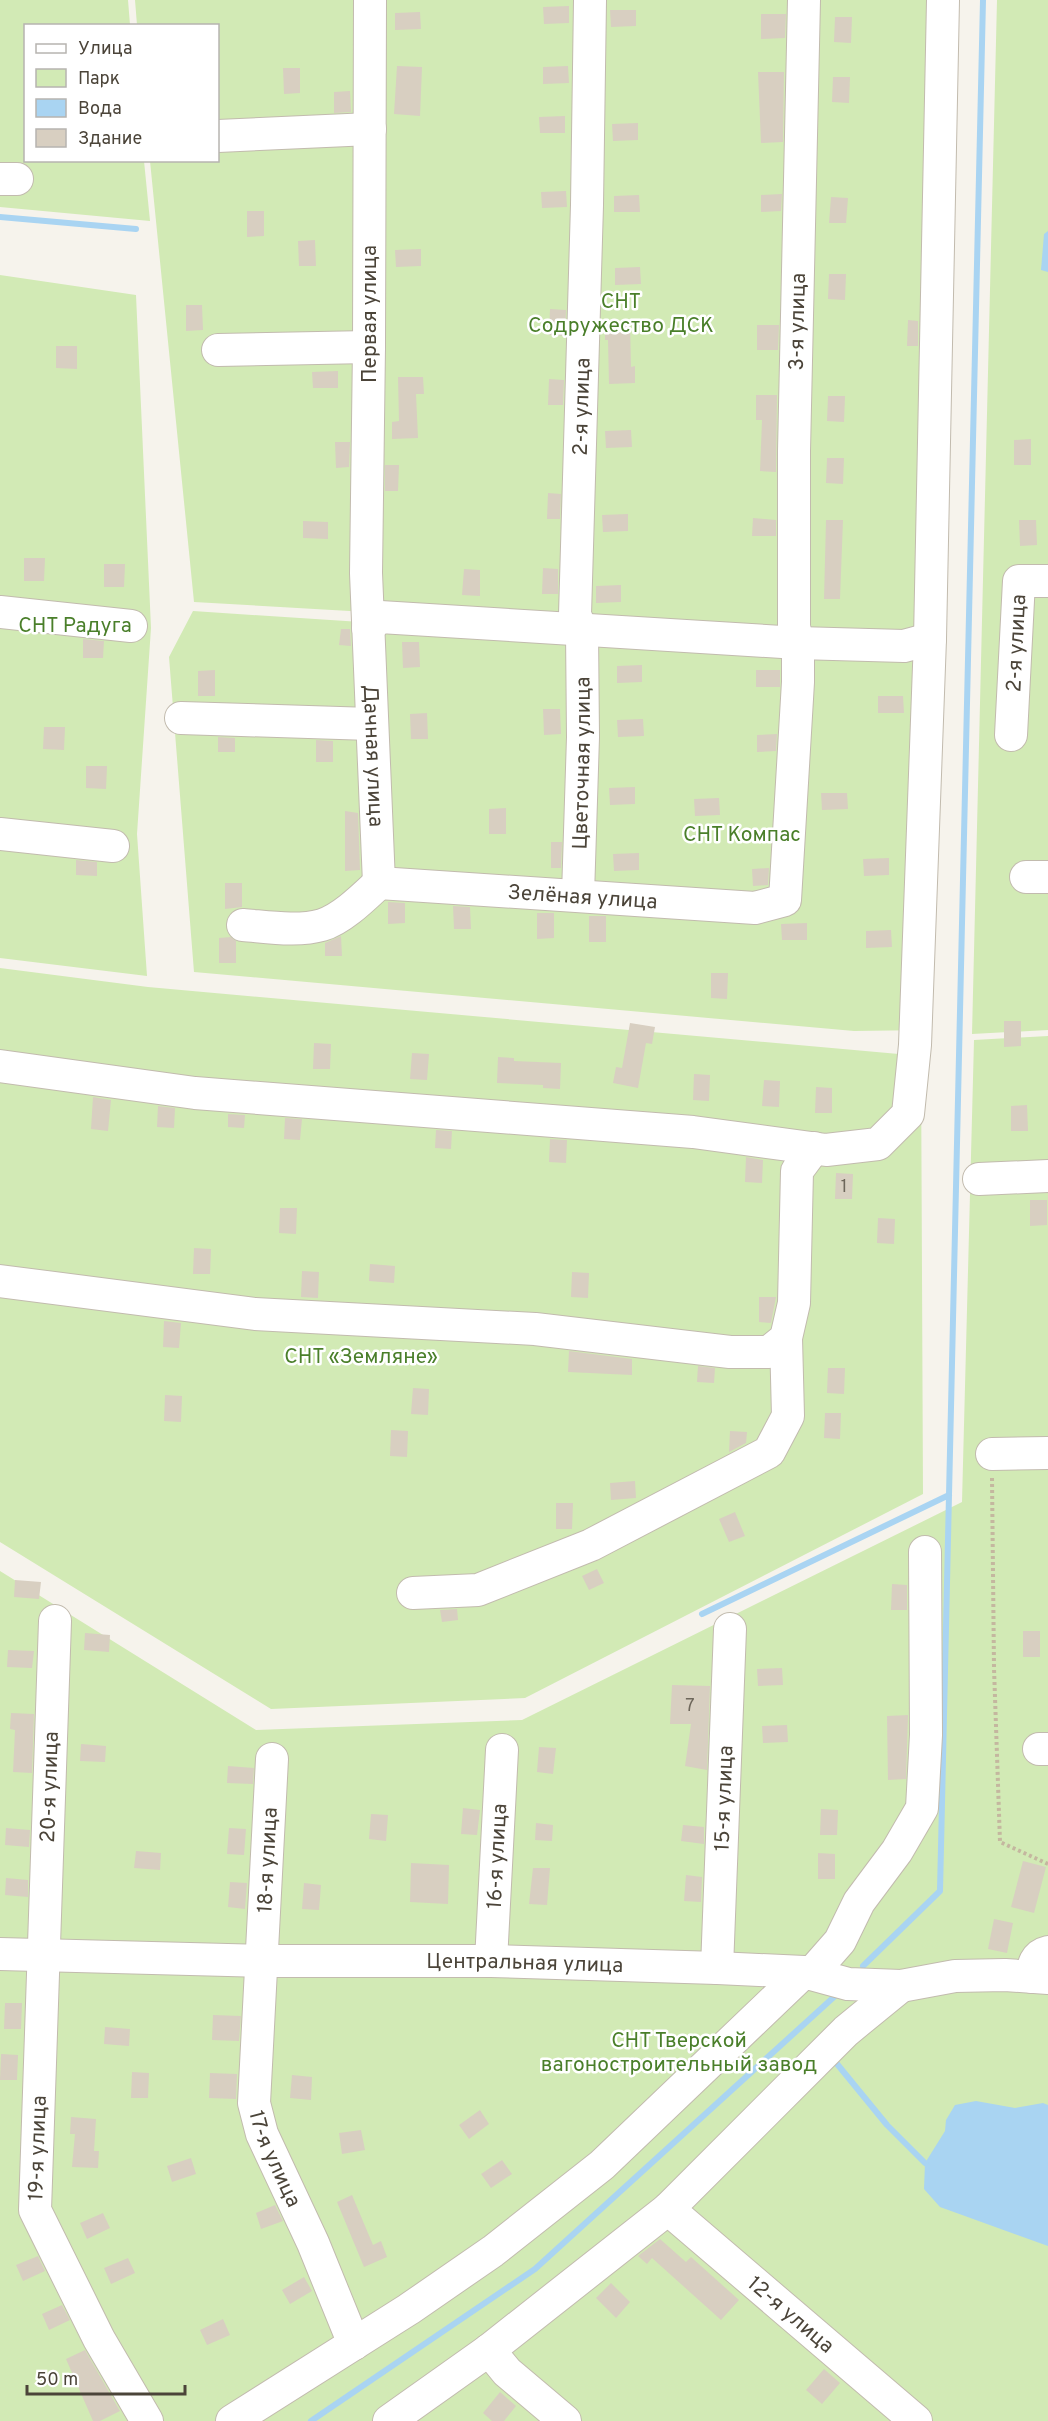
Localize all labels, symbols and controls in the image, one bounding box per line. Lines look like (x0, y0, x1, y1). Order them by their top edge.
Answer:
legend (24, 24, 219, 162)
text: Улица (78, 38, 132, 61)
text: Парк (78, 68, 120, 91)
text: Вода (78, 98, 122, 121)
text: Здание (78, 128, 142, 151)
street label: Первая улица (357, 245, 384, 383)
street label: 3-я улица (784, 273, 813, 371)
park label: СНТ Содружество ДСК (528, 289, 714, 340)
street label: 2-я улица (568, 357, 598, 456)
street label: 2-я улица (1001, 593, 1033, 693)
park label: СНТ Радуга (18, 613, 132, 640)
street label: Цветочная улица (567, 676, 598, 850)
street label: Дачная улица (356, 684, 389, 828)
park label: СНТ Компас (683, 822, 801, 849)
street label: Зелёная улица (507, 880, 658, 916)
house number: 1 (841, 1176, 847, 1199)
park label: СНТ «Земляне» (284, 1344, 438, 1371)
house number: 7 (685, 1695, 695, 1718)
street label: 20-я улица (35, 1731, 66, 1843)
street label: 15-я улица (709, 1745, 741, 1852)
street label: 16-я улица (482, 1803, 514, 1910)
street label: 18-я улица (252, 1807, 285, 1914)
street label: Центральная улица (426, 1949, 624, 1980)
park label: СНТ Тверской вагоностроительный завод (541, 2028, 817, 2079)
street label: 19-я улица (23, 2095, 54, 2201)
street label: 17-я улица (241, 2108, 306, 2212)
street label: 12-я улица (741, 2271, 839, 2360)
scale bar (27, 2358, 184, 2396)
text: 50 m (36, 2369, 78, 2392)

